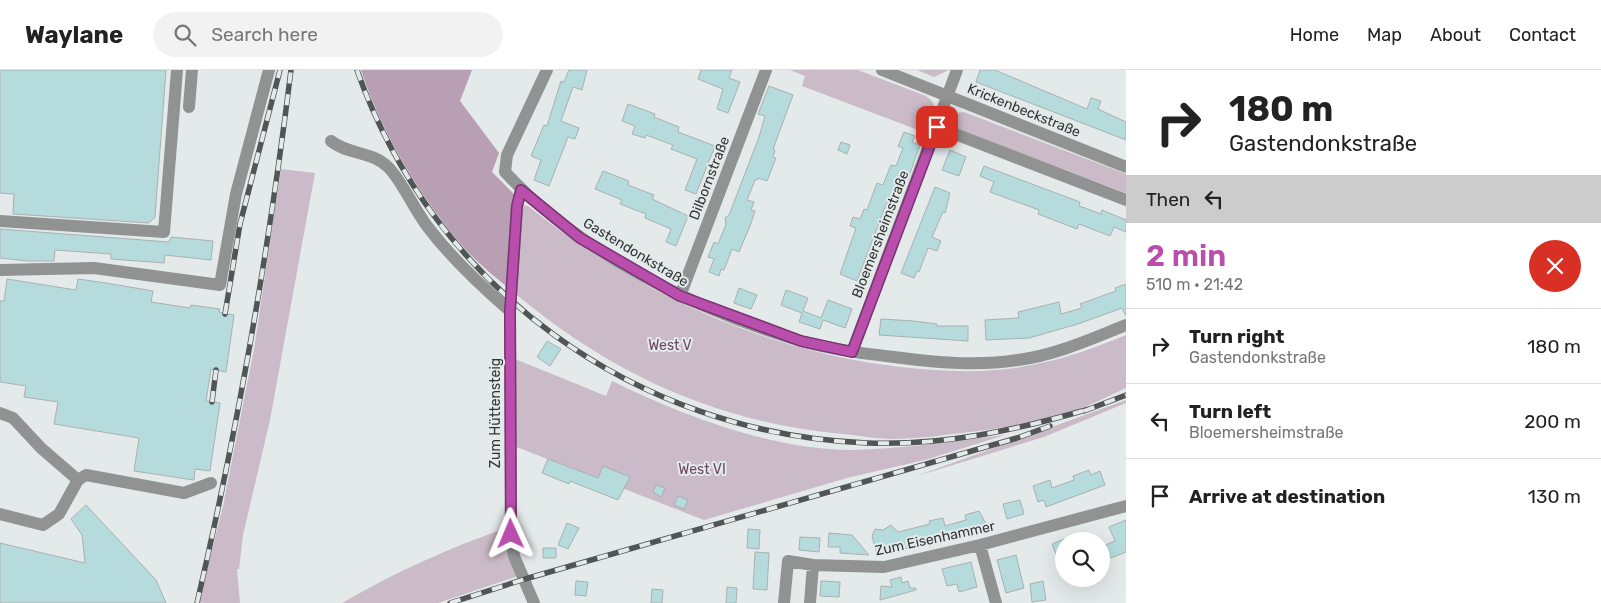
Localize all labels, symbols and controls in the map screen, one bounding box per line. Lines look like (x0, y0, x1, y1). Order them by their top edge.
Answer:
search box (153, 12, 503, 57)
text: Waylane (25, 21, 123, 49)
icon: search (171, 21, 199, 49)
text: Search here (211, 23, 318, 46)
text: Home (1290, 24, 1339, 46)
text: Map (1367, 24, 1402, 46)
text: About (1430, 24, 1481, 46)
text: Contact (1509, 24, 1576, 46)
street label: Krickenbeckstraße (965, 80, 1083, 141)
text: 180 m (1229, 88, 1333, 130)
icon: right (1146, 90, 1211, 155)
pin (916, 106, 958, 148)
icon: arrive (923, 113, 951, 141)
text: Gastendonkstraße (1229, 130, 1417, 157)
street label: Dilbornstraße (686, 134, 733, 222)
street label: Bloemersheimstraße (848, 168, 913, 300)
icon: left (1200, 185, 1228, 213)
text: Then (1146, 188, 1190, 211)
street label: Gastendonkstraße (580, 214, 692, 291)
text: 2 min (1146, 238, 1226, 274)
button: close (1529, 240, 1581, 292)
text: 510 m · 21:42 (1146, 275, 1243, 294)
text: Turn right (1189, 325, 1284, 348)
icon: right (1146, 332, 1174, 360)
text: 180 m (1527, 335, 1581, 358)
park label: West V (648, 337, 692, 354)
text: Gastendonkstraße (1189, 348, 1326, 367)
street label: Zum Hüttensteig (487, 358, 504, 468)
text: Turn left (1189, 400, 1271, 423)
icon: left (1146, 407, 1174, 435)
text: 200 m (1524, 410, 1581, 433)
text: Bloemersheimstraße (1189, 423, 1344, 442)
park label: West VI (678, 461, 726, 478)
icon: arrive (1146, 482, 1174, 510)
text: Arrive at destination (1189, 485, 1385, 508)
text: 130 m (1528, 485, 1581, 508)
position arrow (484, 507, 536, 559)
street label: Zum Eisenhammer (874, 517, 997, 559)
map controls (1055, 532, 1110, 587)
button: search (1055, 532, 1110, 587)

